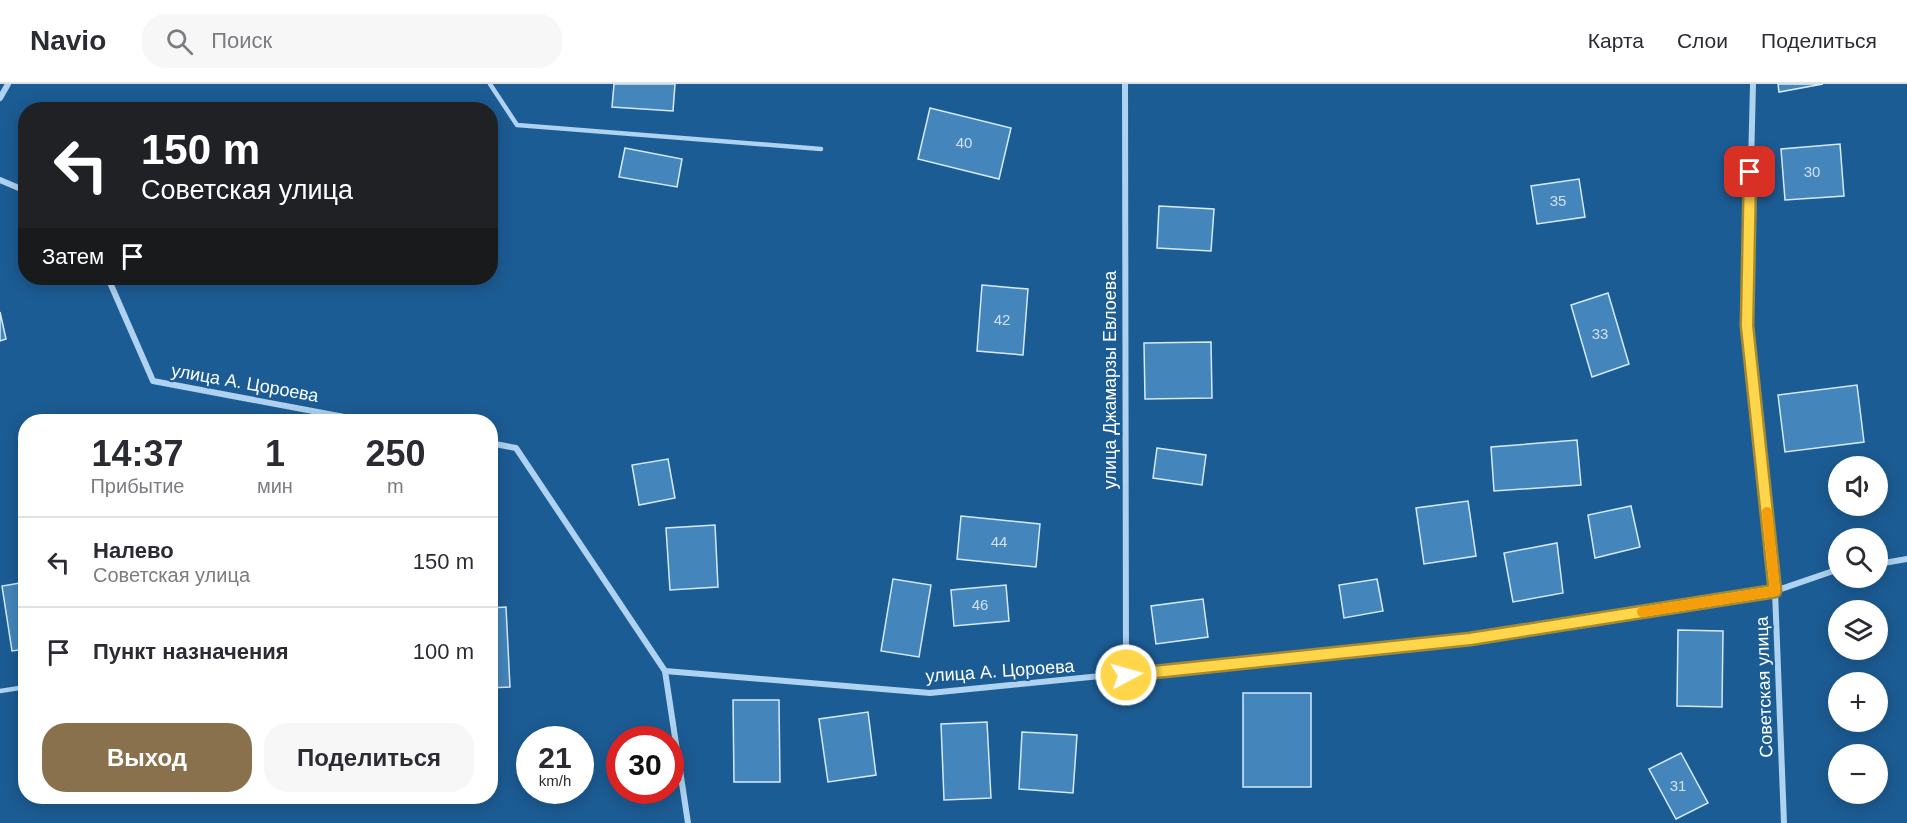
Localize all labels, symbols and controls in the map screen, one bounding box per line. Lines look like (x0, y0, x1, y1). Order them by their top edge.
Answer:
search box (142, 14, 562, 68)
text: Navio (30, 25, 106, 56)
icon: search (163, 25, 196, 58)
text: Поиск (211, 28, 272, 53)
text: Карта (1588, 29, 1644, 52)
text: Слои (1677, 29, 1728, 52)
text: Поделиться (1761, 29, 1877, 52)
icon: left (42, 126, 120, 204)
text: 150 m (141, 126, 260, 173)
house number: 40 (956, 134, 972, 151)
pin (1724, 146, 1775, 197)
icon: arrive (1733, 155, 1766, 188)
house number: 30 (1804, 163, 1820, 180)
text: Советская улица (141, 175, 353, 205)
house number: 35 (1550, 192, 1566, 209)
icon: arrive (116, 240, 149, 273)
text: Затем (42, 244, 104, 269)
street label: улица Джамарзы Евлоева (1100, 270, 1120, 489)
house number: 42 (994, 311, 1010, 328)
house number: 33 (1592, 325, 1608, 342)
street label: улица А. Цороева (170, 360, 321, 406)
text: 14:37 (91, 433, 184, 474)
text: 1 (265, 433, 285, 474)
text: 250 (365, 433, 425, 474)
map controls (1828, 456, 1888, 804)
button: sound (1828, 456, 1888, 516)
text: Прибытие (90, 475, 184, 497)
text: мин (257, 475, 293, 497)
text: m (387, 475, 404, 497)
button: search (1828, 528, 1888, 588)
house number: 44 (991, 533, 1007, 550)
text: Налево (93, 538, 174, 563)
icon: left (42, 546, 75, 579)
text: 150 m (413, 549, 474, 574)
text: Советская улица (93, 564, 250, 586)
house number: 46 (972, 596, 988, 613)
button: layers (1828, 600, 1888, 660)
street label: Советская улица (1752, 615, 1776, 758)
icon: arrive (42, 636, 75, 669)
text: Пункт назначения (93, 639, 289, 664)
text: 100 m (413, 639, 474, 664)
position arrow (1094, 643, 1158, 707)
street label: улица А. Цороева (925, 656, 1076, 686)
button: + (1828, 672, 1888, 732)
button: Выход (42, 723, 252, 792)
button: Поделиться (264, 723, 474, 792)
speed limit sign: 30 (606, 726, 684, 804)
text: 21 (538, 741, 572, 774)
button: − (1828, 744, 1888, 804)
text: km/h (539, 772, 571, 789)
house number: 31 (1670, 777, 1686, 794)

